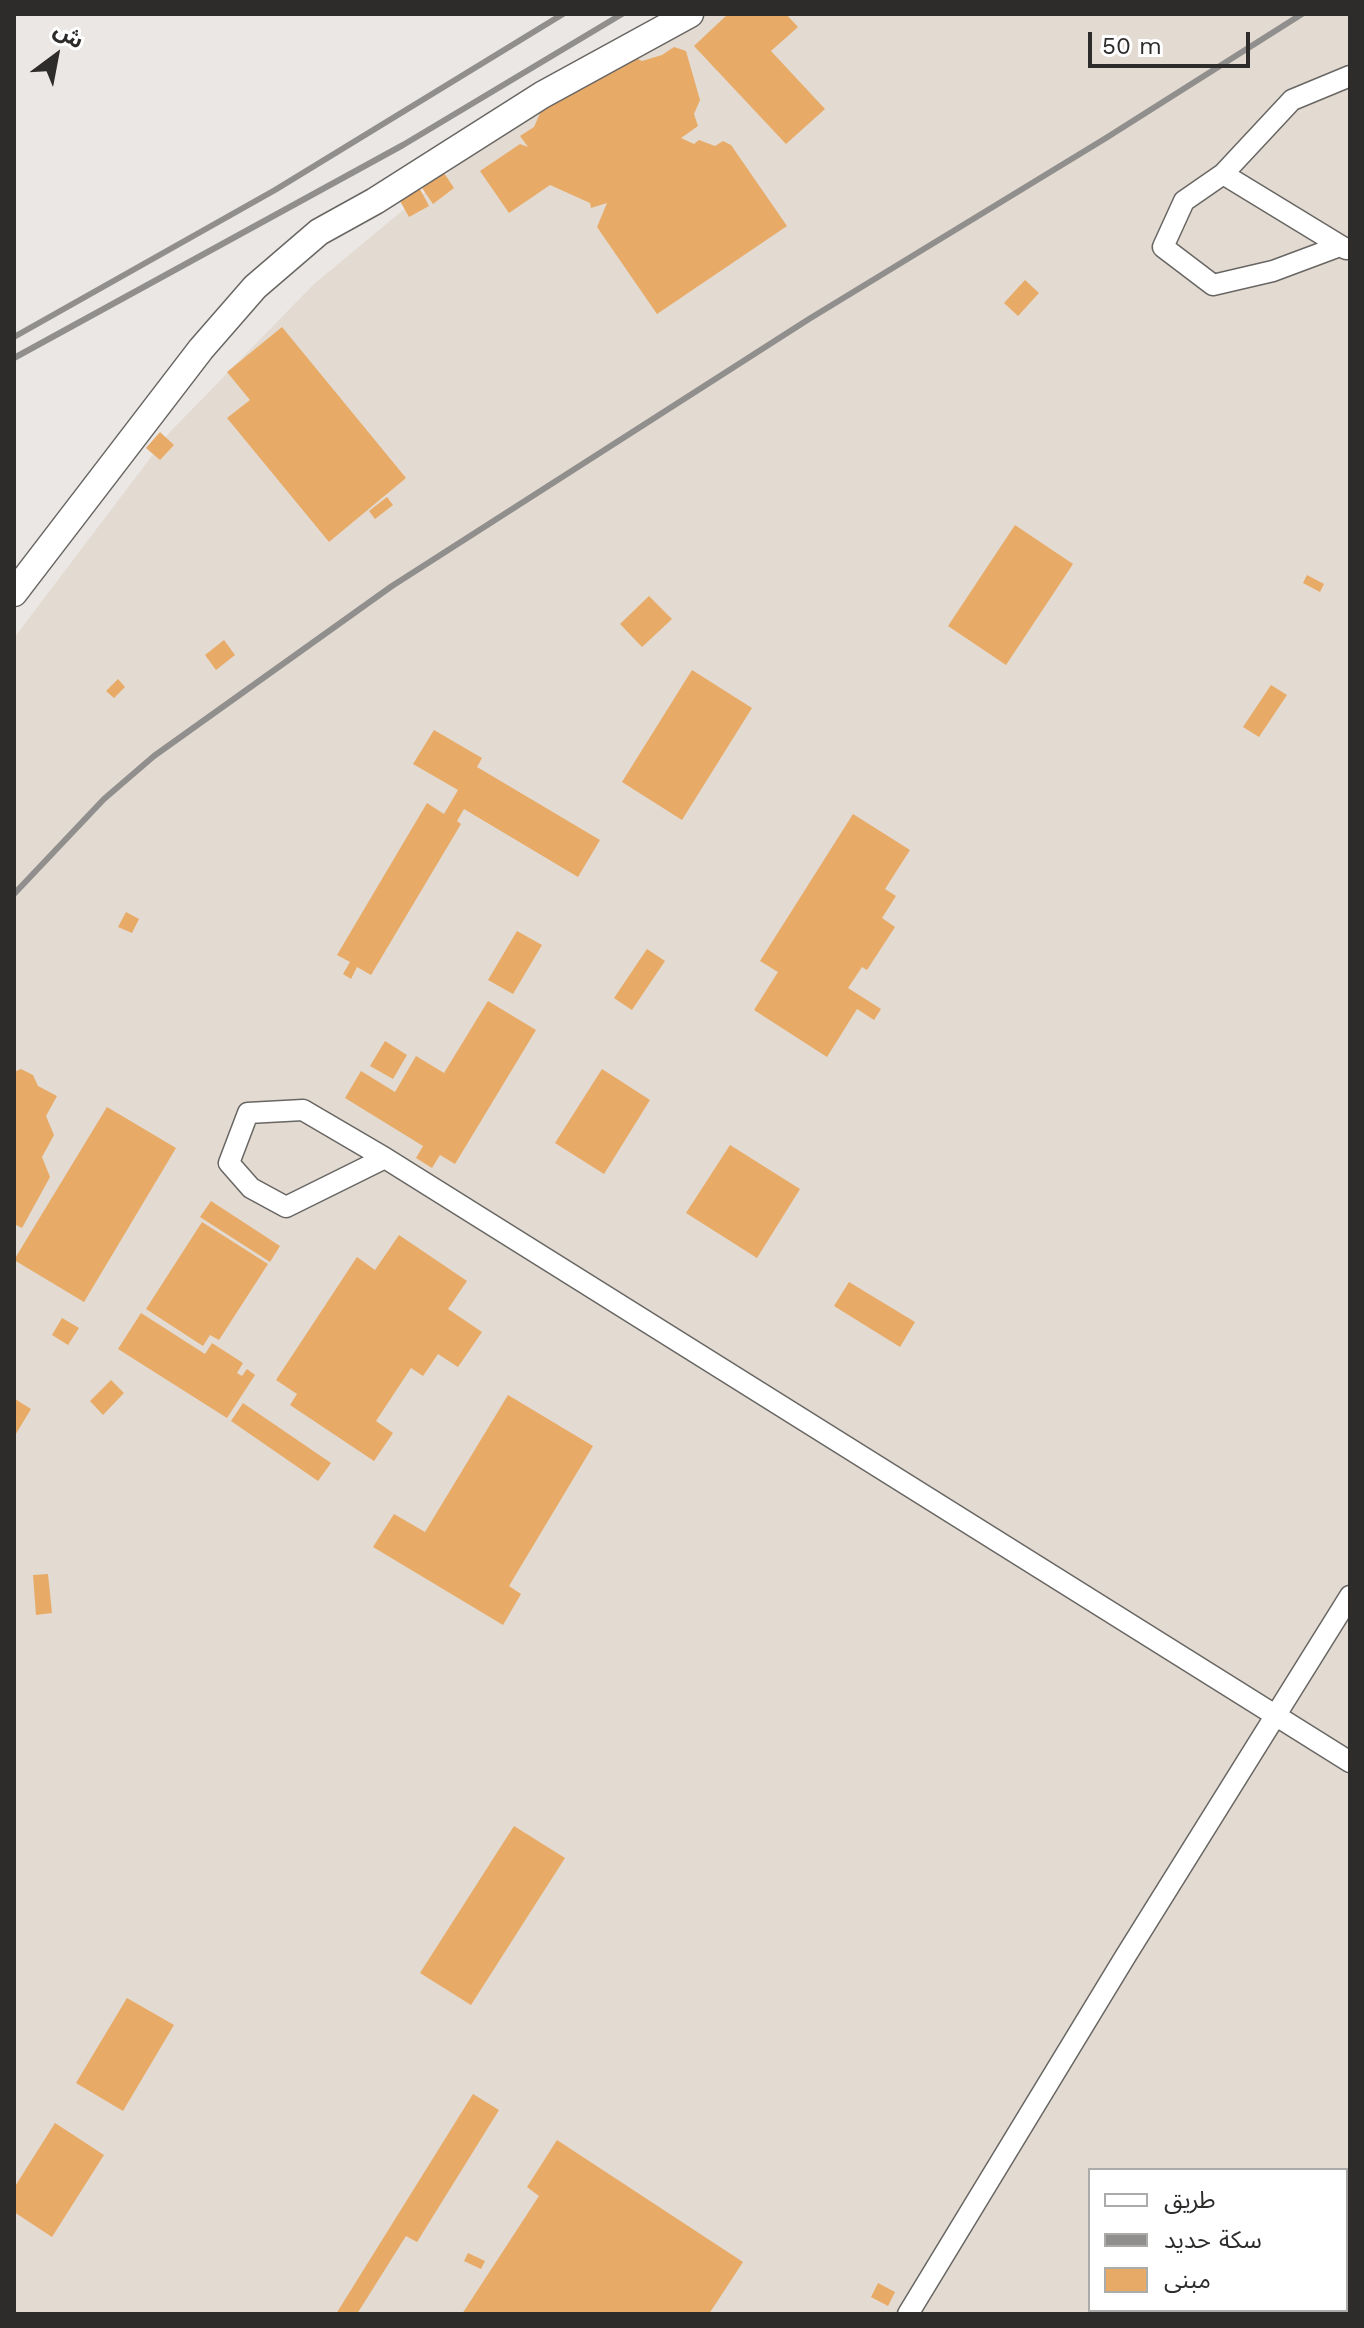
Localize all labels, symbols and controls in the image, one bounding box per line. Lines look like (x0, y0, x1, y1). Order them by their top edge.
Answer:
north arrow (16, 16, 96, 96)
scale bar (1092, 16, 1254, 66)
text: ش (50, 17, 88, 54)
text: 50 m (1102, 32, 1162, 60)
legend (1088, 2168, 1348, 2312)
text: طريق (1164, 2186, 1216, 2214)
text: سكة حديد (1164, 2226, 1262, 2254)
text: مبنى (1164, 2266, 1211, 2294)

